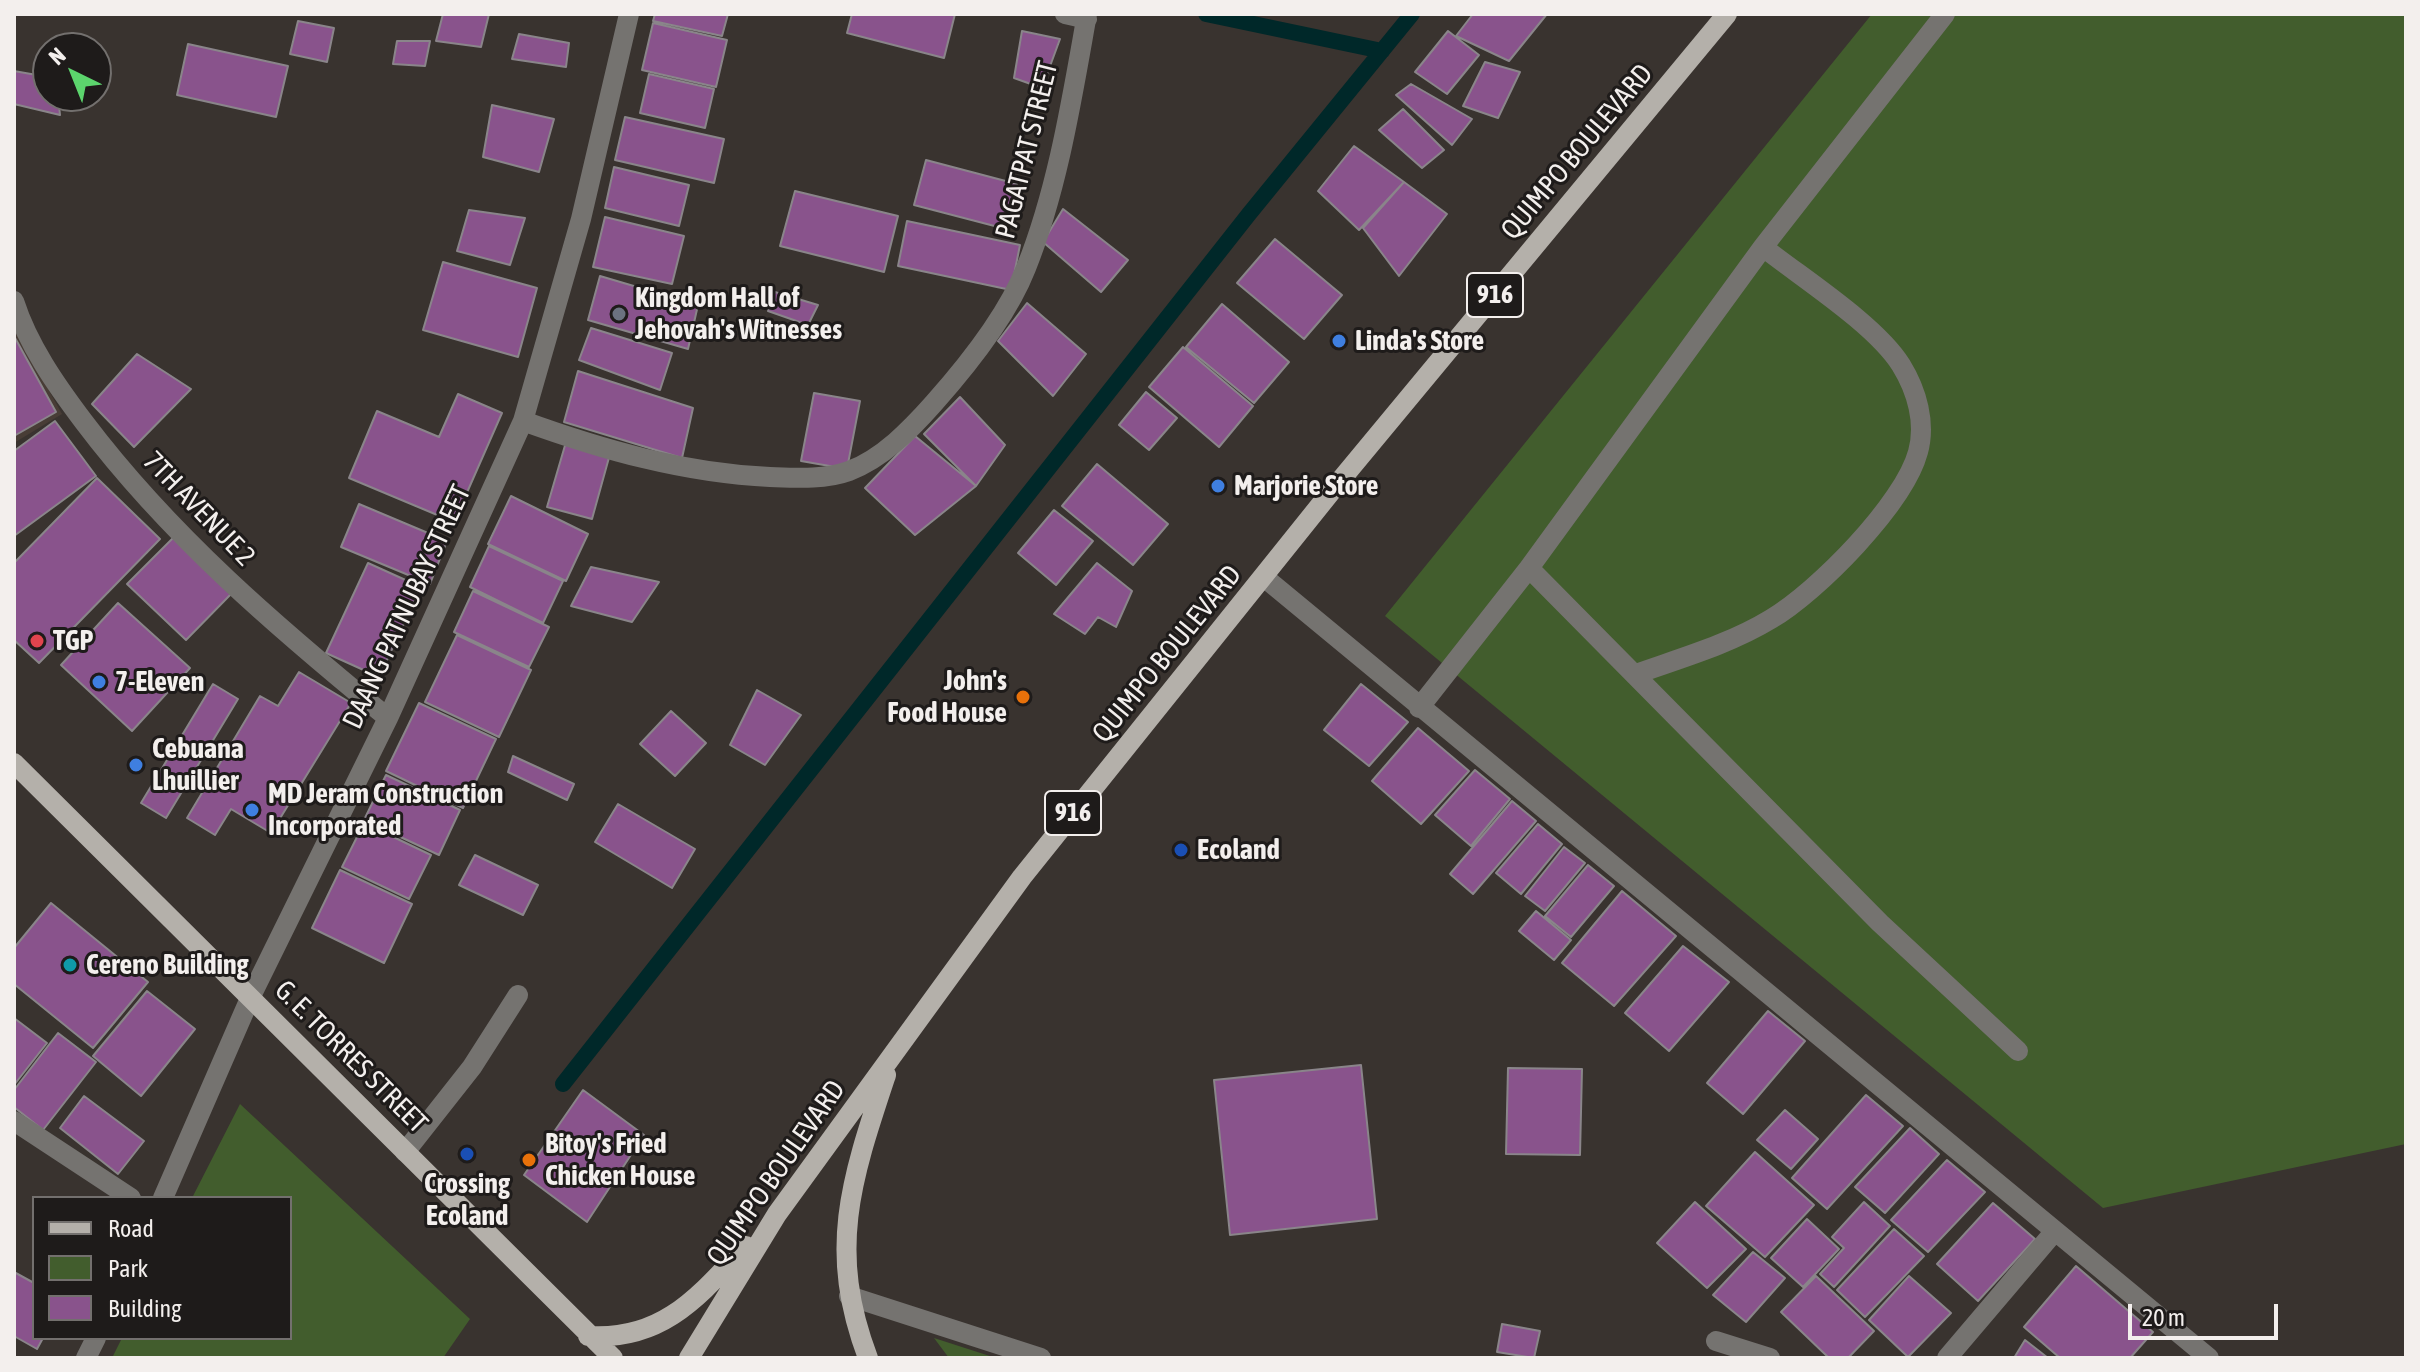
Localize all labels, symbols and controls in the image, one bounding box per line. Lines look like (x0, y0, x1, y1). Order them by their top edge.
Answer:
north arrow (32, 32, 112, 112)
text: N (43, 42, 71, 70)
street label: PAGATPAT STREET (989, 58, 1065, 242)
street label: QUIMPO BOULEVARD (1494, 58, 1660, 246)
road number: 916 (1467, 273, 1523, 317)
place label: Kingdom Hall of Jehovah's Witnesses (635, 281, 842, 347)
marker: Kingdom Hall of Jehovah's Witnesses (610, 305, 628, 323)
place label: Linda's Store (1355, 324, 1484, 358)
marker: Linda's Store (1330, 332, 1348, 350)
street label: 7TH AVENUE 2 (136, 445, 262, 573)
place label: Marjorie Store (1234, 469, 1379, 503)
marker: Marjorie Store (1209, 477, 1227, 495)
street label: DAANG PATNUBAY STREET (336, 480, 478, 734)
street label: QUIMPO BOULEVARD (1085, 559, 1249, 749)
place label: TGP (53, 624, 93, 658)
marker: TGP (28, 632, 46, 650)
place label: John's Food House (887, 664, 1007, 730)
place label: 7-Eleven (115, 665, 204, 699)
marker: 7-Eleven (90, 673, 108, 691)
marker: John's Food House (1014, 688, 1032, 706)
place label: Cebuana Lhuillier (152, 732, 244, 798)
marker: Cebuana Lhuillier (127, 756, 145, 774)
place label: MD Jeram Construction Incorporated (268, 777, 503, 843)
road number: 916 (1045, 791, 1101, 835)
marker: MD Jeram Construction Incorporated (243, 801, 261, 819)
place label: Ecoland (1197, 833, 1280, 867)
marker: Ecoland (1172, 841, 1190, 859)
place label: Cereno Building (86, 948, 249, 982)
marker: Cereno Building (61, 956, 79, 974)
street label: G. E. TORRES STREET (268, 974, 434, 1140)
street label: QUIMPO BOULEVARD (700, 1074, 852, 1272)
place label: Bitoy's Fried Chicken House (545, 1127, 695, 1193)
marker: Crossing Ecoland (458, 1145, 476, 1163)
marker: Bitoy's Fried Chicken House (520, 1151, 538, 1169)
place label: Crossing Ecoland (424, 1167, 510, 1233)
legend (32, 1196, 292, 1340)
text: Road (108, 1215, 154, 1242)
text: Park (108, 1255, 148, 1282)
scale bar (2132, 1288, 2282, 1338)
text: Building (108, 1295, 181, 1322)
text: 20 m (2142, 1304, 2185, 1331)

